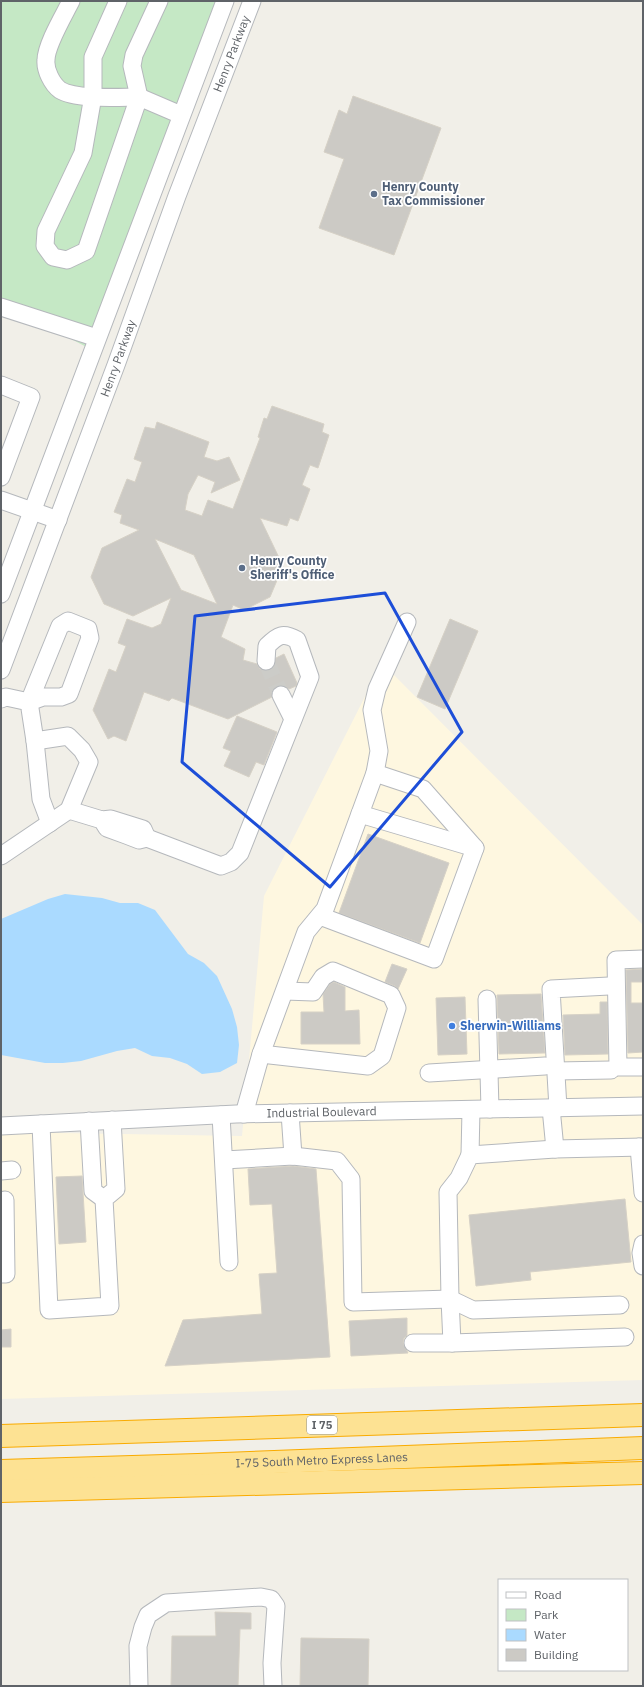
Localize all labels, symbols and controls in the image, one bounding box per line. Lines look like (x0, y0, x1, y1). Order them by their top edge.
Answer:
street label: Henry Parkway (210, 13, 253, 94)
place label: Henry County Tax Commissioner (382, 179, 485, 208)
marker: Henry County Tax Commissioner (369, 189, 379, 199)
street label: Henry Parkway (97, 318, 139, 399)
place label: Henry County Sheriff's Office (250, 553, 335, 582)
marker: Henry County Sheriff's Office (237, 563, 247, 573)
place label: Sherwin-Williams (460, 1018, 561, 1033)
marker: Sherwin-Williams (447, 1021, 457, 1031)
street label: Industrial Boulevard (266, 1103, 377, 1120)
road number: I 75 (307, 1416, 337, 1434)
street label: I-75 South Metro Express Lanes (235, 1449, 408, 1471)
legend (498, 1579, 628, 1671)
text: Road (534, 1587, 562, 1602)
text: Park (534, 1607, 559, 1622)
text: Water (534, 1627, 567, 1642)
text: Building (534, 1647, 579, 1662)

